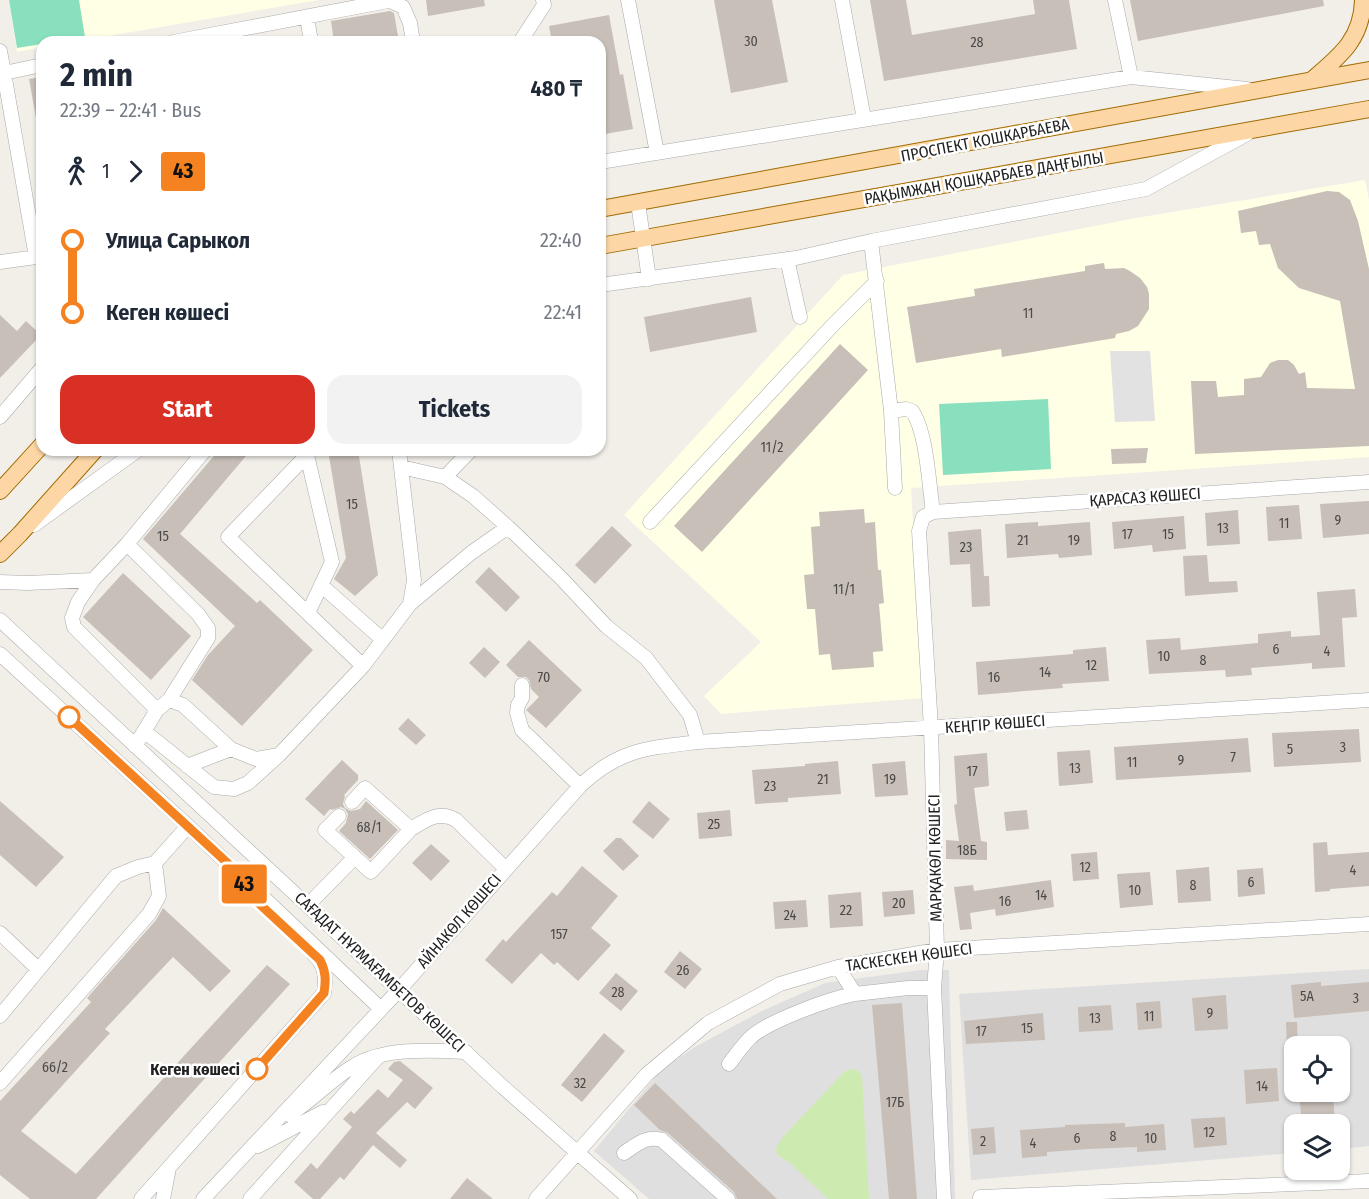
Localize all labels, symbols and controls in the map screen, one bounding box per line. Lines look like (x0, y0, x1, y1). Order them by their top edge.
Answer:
house number: 30 (744, 33, 758, 50)
house number: 28 (970, 34, 984, 51)
text: 2 min (60, 55, 133, 95)
text: 480 ₸ (530, 75, 582, 102)
text: 22:39 – 22:41 · Bus (60, 98, 201, 122)
street label: ПРОСПЕКТ КОШКАРБАЕВА (899, 114, 1071, 166)
street label: РАҚЫМЖАН ҚОШҚАРБАЕВ ДАҢҒЫЛЫ (863, 148, 1105, 208)
icon: walk (60, 155, 93, 188)
icon: forward (119, 155, 152, 188)
text: 43 (173, 158, 193, 184)
text: 1 (102, 159, 110, 183)
text: Улица Сарыкол (106, 227, 250, 254)
text: 22:40 (540, 228, 582, 252)
text: Кеген көшесі (106, 299, 229, 326)
text: 22:41 (544, 300, 582, 324)
house number: 11 (1023, 305, 1033, 322)
button: Start (60, 375, 315, 444)
button: Tickets (327, 375, 582, 444)
house number: 11/2 (761, 439, 783, 456)
street label: ҚАРАСАЗ КӨШЕСІ (1089, 484, 1201, 510)
house number: 15 (346, 496, 358, 513)
house number: 9 (1335, 512, 1342, 529)
house number: 11 (1279, 515, 1289, 532)
house number: 13 (1217, 520, 1229, 537)
house number: 17 (1121, 526, 1133, 543)
house number: 15 (1162, 526, 1174, 543)
house number: 15 (157, 528, 169, 545)
house number: 21 (1017, 532, 1029, 549)
house number: 19 (1068, 532, 1080, 549)
house number: 23 (960, 539, 972, 556)
house number: 11/1 (833, 581, 855, 598)
house number: 6 (1273, 641, 1280, 658)
house number: 4 (1324, 643, 1331, 660)
house number: 10 (1158, 648, 1170, 665)
house number: 8 (1200, 652, 1207, 669)
house number: 12 (1085, 657, 1097, 674)
house number: 14 (1039, 664, 1051, 681)
house number: 70 (538, 669, 550, 686)
house number: 16 (988, 669, 1000, 686)
unlabelled marker (58, 706, 80, 728)
street label: КЕҢГІР КӨШЕСІ (944, 711, 1046, 737)
house number: 3 (1340, 739, 1346, 756)
house number: 5 (1287, 741, 1293, 758)
house number: 7 (1230, 749, 1236, 766)
house number: 9 (1178, 752, 1185, 769)
house number: 11 (1127, 754, 1137, 771)
house number: 13 (1069, 760, 1081, 777)
house number: 17 (966, 763, 978, 780)
house number: 21 (817, 771, 829, 788)
house number: 19 (884, 771, 896, 788)
house number: 23 (764, 778, 776, 795)
street label: МАРҚАКӨЛ КӨШЕСІ (924, 794, 946, 922)
house number: 25 (708, 816, 720, 833)
house number: 68/1 (356, 819, 382, 836)
house number: 18Б (957, 842, 977, 859)
house number: 12 (1079, 859, 1091, 876)
house number: 4 (1350, 862, 1357, 879)
line badge: 43 (217, 864, 271, 904)
street label: АЙНАКӨЛ КӨШЕСІ (413, 870, 505, 972)
text: 43 (234, 871, 254, 897)
house number: 6 (1248, 874, 1255, 891)
house number: 8 (1190, 877, 1197, 894)
house number: 10 (1129, 882, 1141, 899)
house number: 14 (1035, 887, 1047, 904)
street label: САҒАДАТ НҰРМАҒАМБЕТОВ КӨШЕСІ (291, 888, 469, 1056)
house number: 16 (999, 893, 1011, 910)
house number: 20 (892, 895, 906, 912)
house number: 22 (840, 902, 852, 919)
house number: 24 (784, 907, 797, 924)
house number: 157 (550, 926, 568, 943)
street label: ТАСКЕСКЕН КӨШЕСІ (844, 939, 974, 975)
house number: 26 (676, 962, 690, 979)
house number: 28 (611, 984, 625, 1001)
house number: 5А (1300, 988, 1315, 1005)
house number: 3 (1353, 990, 1359, 1007)
house number: 9 (1207, 1005, 1214, 1022)
house number: 11 (1144, 1008, 1154, 1025)
house number: 13 (1089, 1010, 1101, 1027)
house number: 15 (1021, 1020, 1033, 1037)
house number: 17 (975, 1023, 987, 1040)
map controls (1284, 1036, 1350, 1180)
button: locate (1284, 1036, 1350, 1102)
marker: Кеген көшесі (246, 1058, 268, 1080)
house number: 66/2 (42, 1059, 68, 1076)
place label: Кеген көшесі (150, 1060, 240, 1079)
house number: 32 (574, 1075, 586, 1092)
house number: 14 (1256, 1078, 1268, 1095)
house number: 17Б (886, 1094, 904, 1111)
button: layers (1284, 1114, 1350, 1180)
house number: 12 (1203, 1124, 1215, 1141)
house number: 8 (1110, 1128, 1117, 1145)
house number: 6 (1074, 1130, 1081, 1147)
house number: 10 (1145, 1130, 1157, 1147)
house number: 2 (980, 1133, 986, 1150)
house number: 4 (1030, 1135, 1037, 1152)

